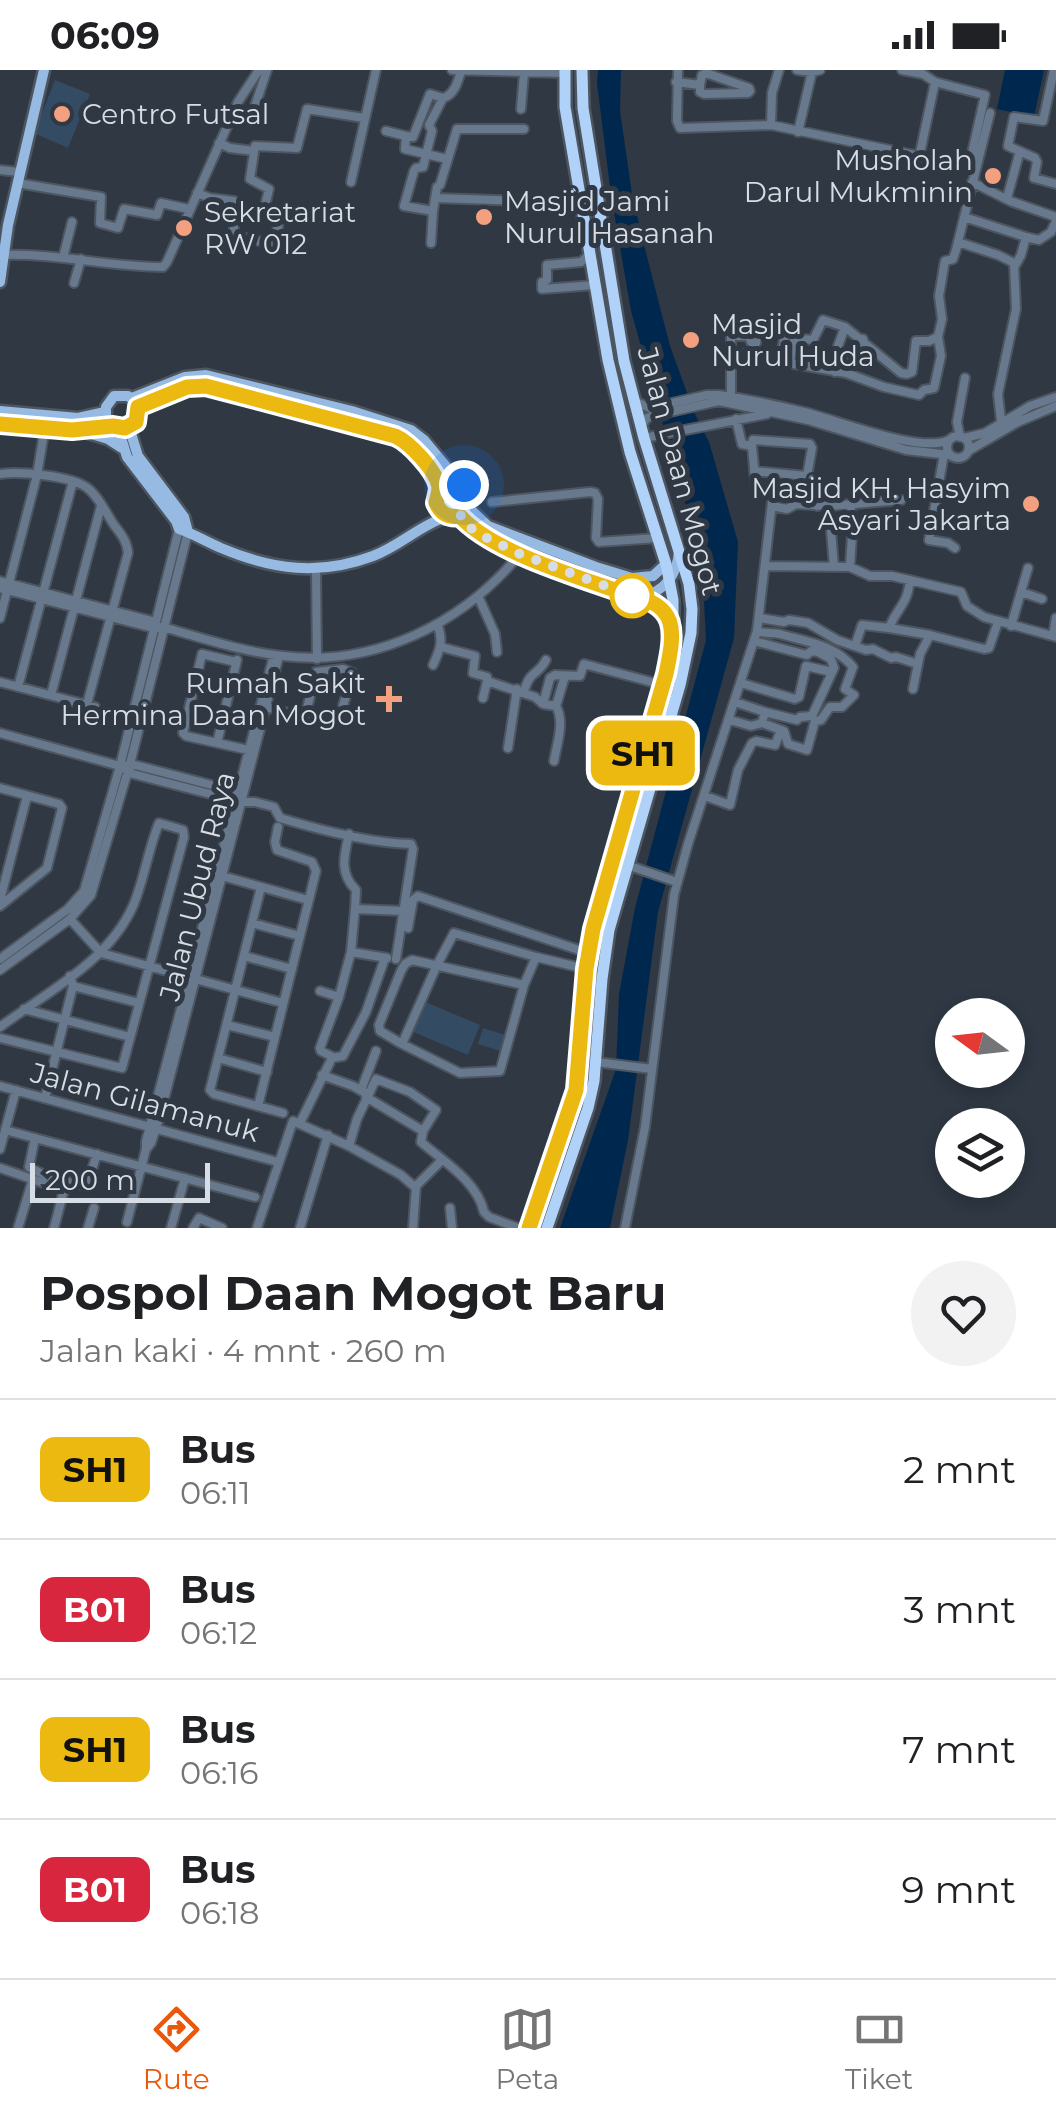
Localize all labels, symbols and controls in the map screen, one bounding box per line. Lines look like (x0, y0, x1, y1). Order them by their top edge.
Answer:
text: 06:09 (50, 12, 160, 59)
place label: Centro Futsal (82, 97, 269, 131)
marker: Centro Futsal (51, 103, 73, 125)
place label: Musholah Darul Mukminin (744, 143, 973, 209)
marker: Musholah Darul Mukminin (982, 165, 1004, 187)
place label: Masjid Jami Nurul Hasanah (504, 184, 714, 250)
place label: Sekretariat RW 012 (204, 195, 356, 261)
marker: Masjid Jami Nurul Hasanah (473, 206, 495, 228)
marker: Sekretariat RW 012 (173, 217, 195, 239)
place label: Masjid Nurul Huda (711, 307, 875, 373)
marker: Masjid Nurul Huda (680, 329, 702, 351)
street label: Jalan Daan Mogot (630, 342, 730, 599)
your location (439, 460, 489, 510)
place label: Masjid KH. Hasyim Asyari Jakarta (751, 471, 1011, 537)
marker: Masjid KH. Hasyim Asyari Jakarta (1020, 493, 1042, 515)
unlabelled marker (611, 575, 653, 617)
place label: Rumah Sakit Hermina Daan Mogot (60, 666, 366, 732)
marker: Rumah Sakit Hermina Daan Mogot (376, 686, 402, 712)
line badge: SH1 (586, 720, 700, 786)
text: SH1 (611, 732, 675, 775)
street label: Jalan Ubud Raya (152, 768, 242, 1005)
north arrow (935, 998, 1025, 1088)
map controls (935, 998, 1025, 1198)
street label: Jalan Gilamanuk (26, 1055, 263, 1149)
button: layers (935, 1108, 1025, 1198)
scale bar (30, 1158, 210, 1202)
text: 200 m (45, 1163, 135, 1197)
button: heart (911, 1261, 1016, 1366)
text: Pospol Daan Mogot Baru (40, 1264, 667, 1322)
text: Jalan kaki · 4 mnt · 260 m (40, 1331, 447, 1370)
text: Bus (180, 1426, 255, 1473)
text: 2 mnt (903, 1446, 1016, 1493)
text: SH1 (63, 1448, 127, 1491)
text: 06:11 (180, 1473, 251, 1512)
text: Bus (180, 1566, 255, 1613)
text: 3 mnt (903, 1586, 1016, 1633)
text: B01 (63, 1588, 127, 1631)
text: 06:12 (180, 1613, 257, 1652)
text: Bus (180, 1706, 255, 1753)
text: 7 mnt (902, 1726, 1016, 1773)
text: SH1 (63, 1728, 127, 1771)
text: 06:16 (180, 1753, 259, 1792)
text: Bus (180, 1846, 255, 1893)
text: 9 mnt (901, 1866, 1016, 1913)
text: B01 (63, 1868, 127, 1911)
text: 06:18 (180, 1893, 259, 1932)
tab: Rute (143, 2002, 210, 2096)
tab: Peta (495, 2002, 559, 2096)
tab: Tiket (845, 2002, 913, 2096)

